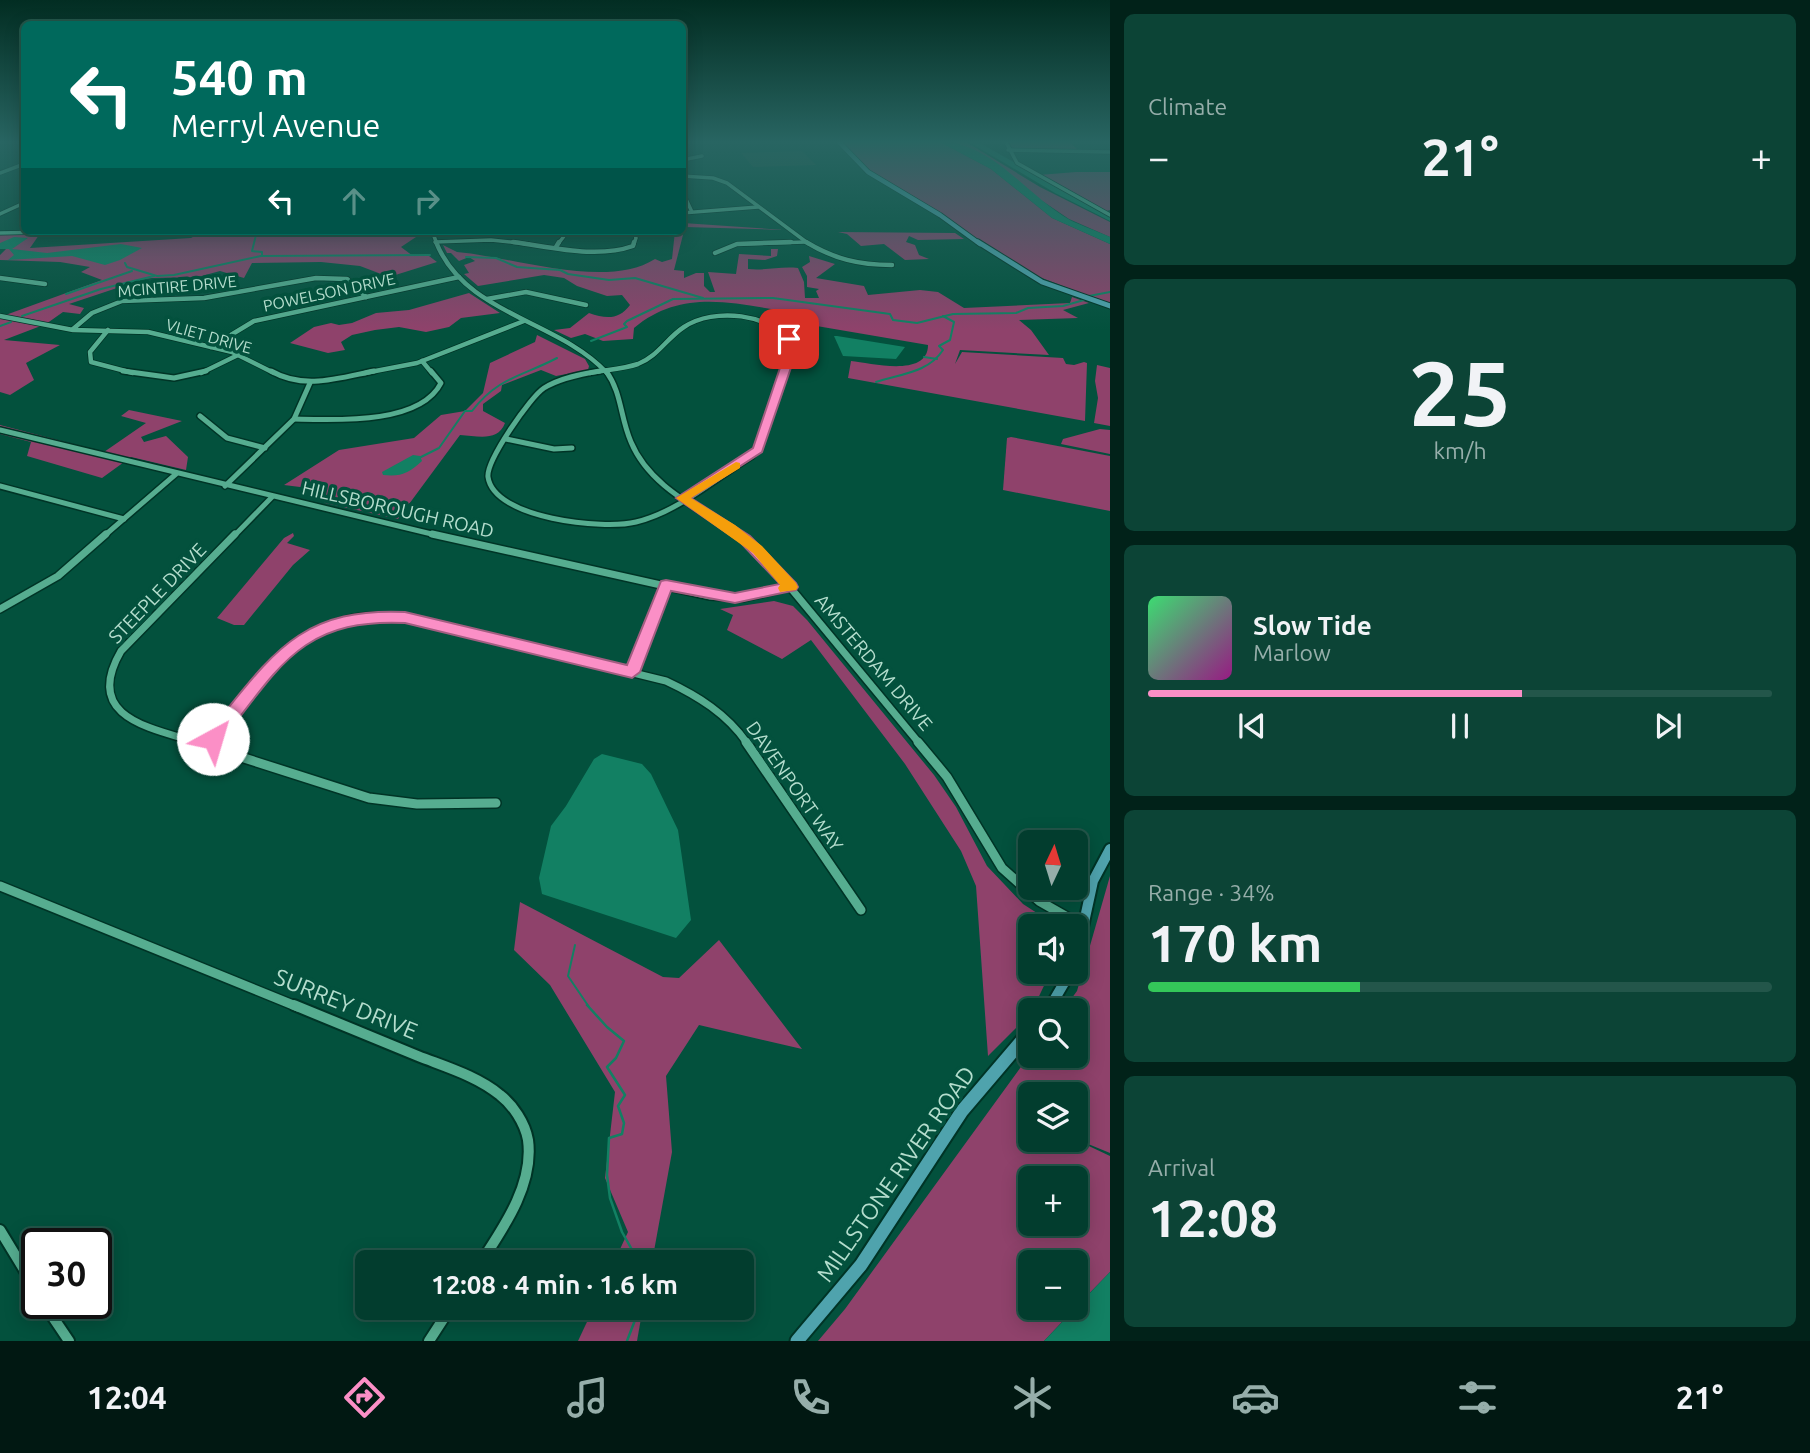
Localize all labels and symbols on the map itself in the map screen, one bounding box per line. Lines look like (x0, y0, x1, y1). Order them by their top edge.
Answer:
street label: POWELSON DRIVE (261, 269, 397, 315)
street label: MCINTIRE DRIVE (117, 272, 237, 300)
pin (759, 309, 819, 369)
street label: VLIET DRIVE (164, 315, 254, 357)
street label: HILLSBOROUGH ROAD (300, 476, 496, 542)
street label: STEEPLE DRIVE (104, 538, 210, 648)
street label: AMSTERDAM DRIVE (811, 589, 937, 735)
position arrow (176, 702, 250, 776)
street label: DAVENPORT WAY (742, 717, 848, 855)
north arrow (1018, 830, 1088, 900)
street label: SURREY DRIVE (271, 963, 421, 1044)
street label: MILLSTONE RIVER ROAD (812, 1061, 980, 1286)
speed limit sign: 30 (21, 1228, 112, 1319)

